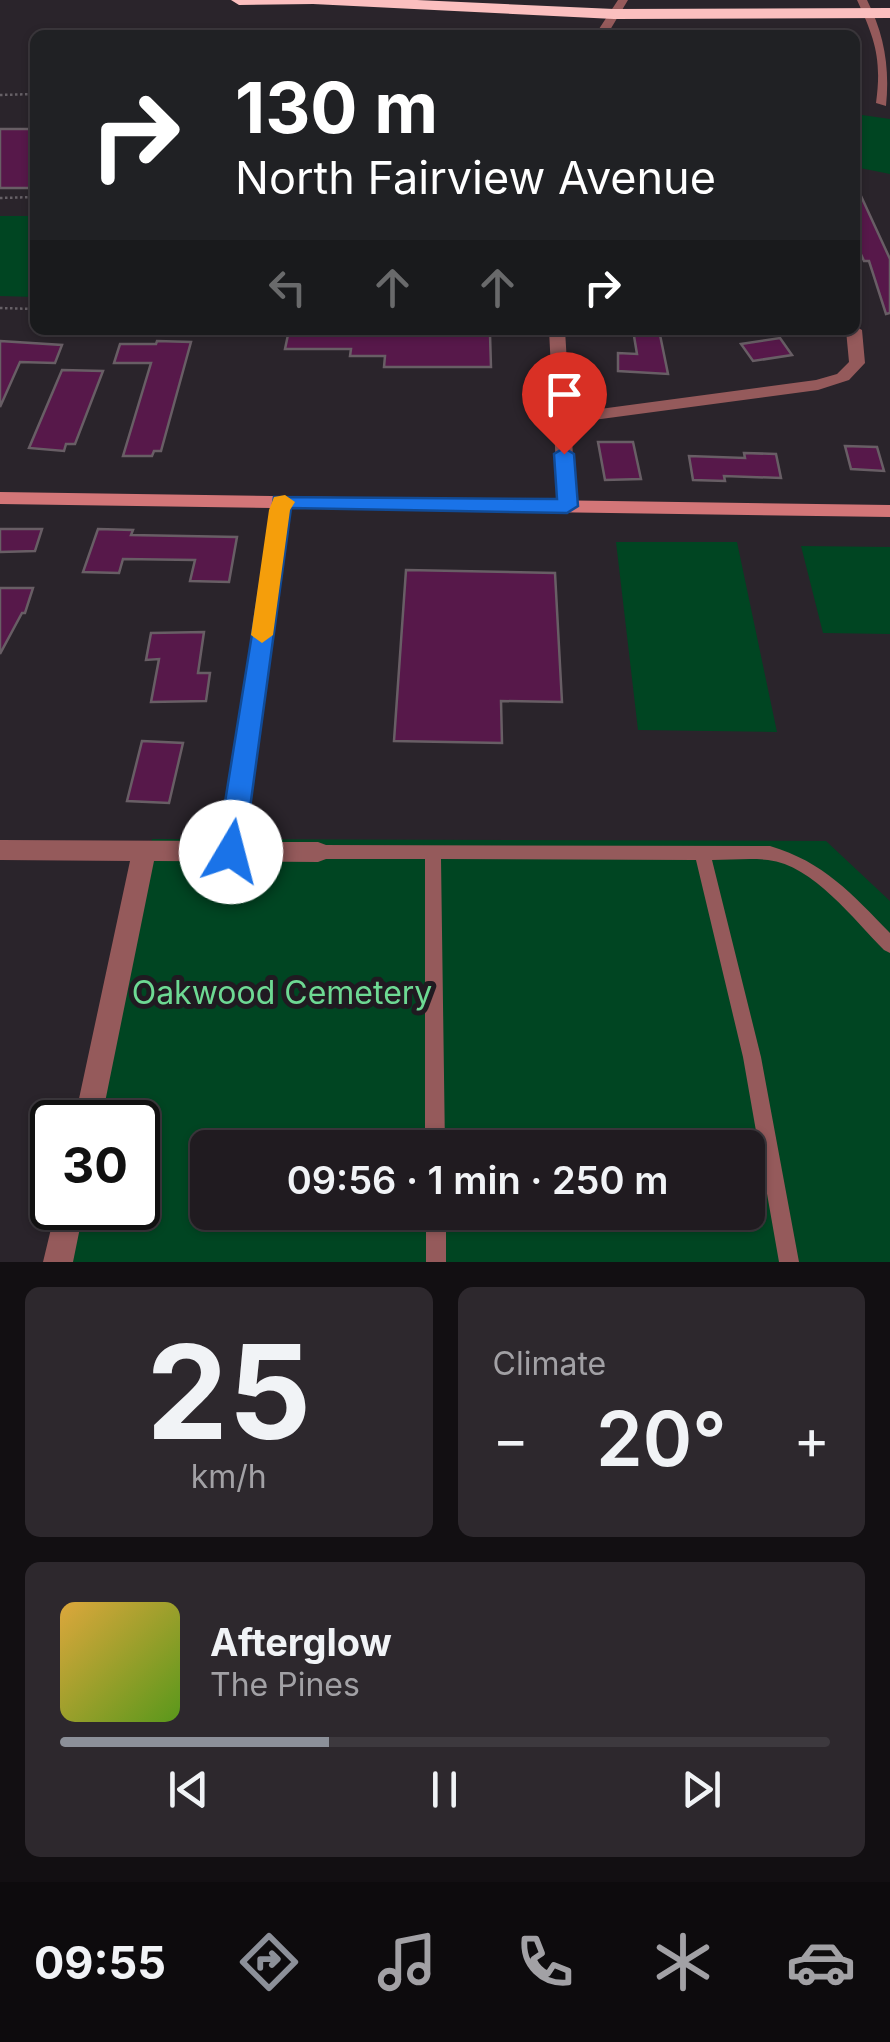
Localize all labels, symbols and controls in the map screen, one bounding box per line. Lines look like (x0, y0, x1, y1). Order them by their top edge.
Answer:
text: 130 m (235, 65, 438, 150)
icon: right (70, 70, 200, 200)
text: North Fairview Avenue (235, 150, 716, 205)
icon: left (260, 260, 315, 315)
icon: ahead (365, 260, 420, 315)
icon: ahead (470, 260, 525, 315)
icon: right (575, 260, 630, 315)
pin (522, 352, 607, 455)
icon: arrive (537, 367, 592, 422)
position arrow (179, 800, 283, 904)
park label: Oakwood Cemetery (132, 973, 432, 1012)
speed limit sign: 30 (30, 1100, 160, 1230)
text: 09:56 · 1 min · 250 m (287, 1157, 668, 1203)
text: 25 (146, 1313, 311, 1470)
text: Climate (493, 1344, 606, 1383)
text: 20° (596, 1393, 727, 1484)
text: − (493, 1406, 529, 1472)
text: + (794, 1406, 830, 1472)
text: km/h (191, 1457, 267, 1496)
text: Afterglow (210, 1619, 392, 1665)
text: The Pines (210, 1665, 360, 1704)
icon: previous (161, 1762, 216, 1817)
icon: pause (417, 1762, 472, 1817)
icon: next (674, 1762, 729, 1817)
icon: directions (234, 1927, 304, 1997)
icon: music (372, 1927, 442, 1997)
icon: phone (510, 1927, 580, 1997)
icon: climate (648, 1927, 718, 1997)
icon: car (786, 1927, 856, 1997)
text: 09:55 (34, 1935, 166, 1990)

